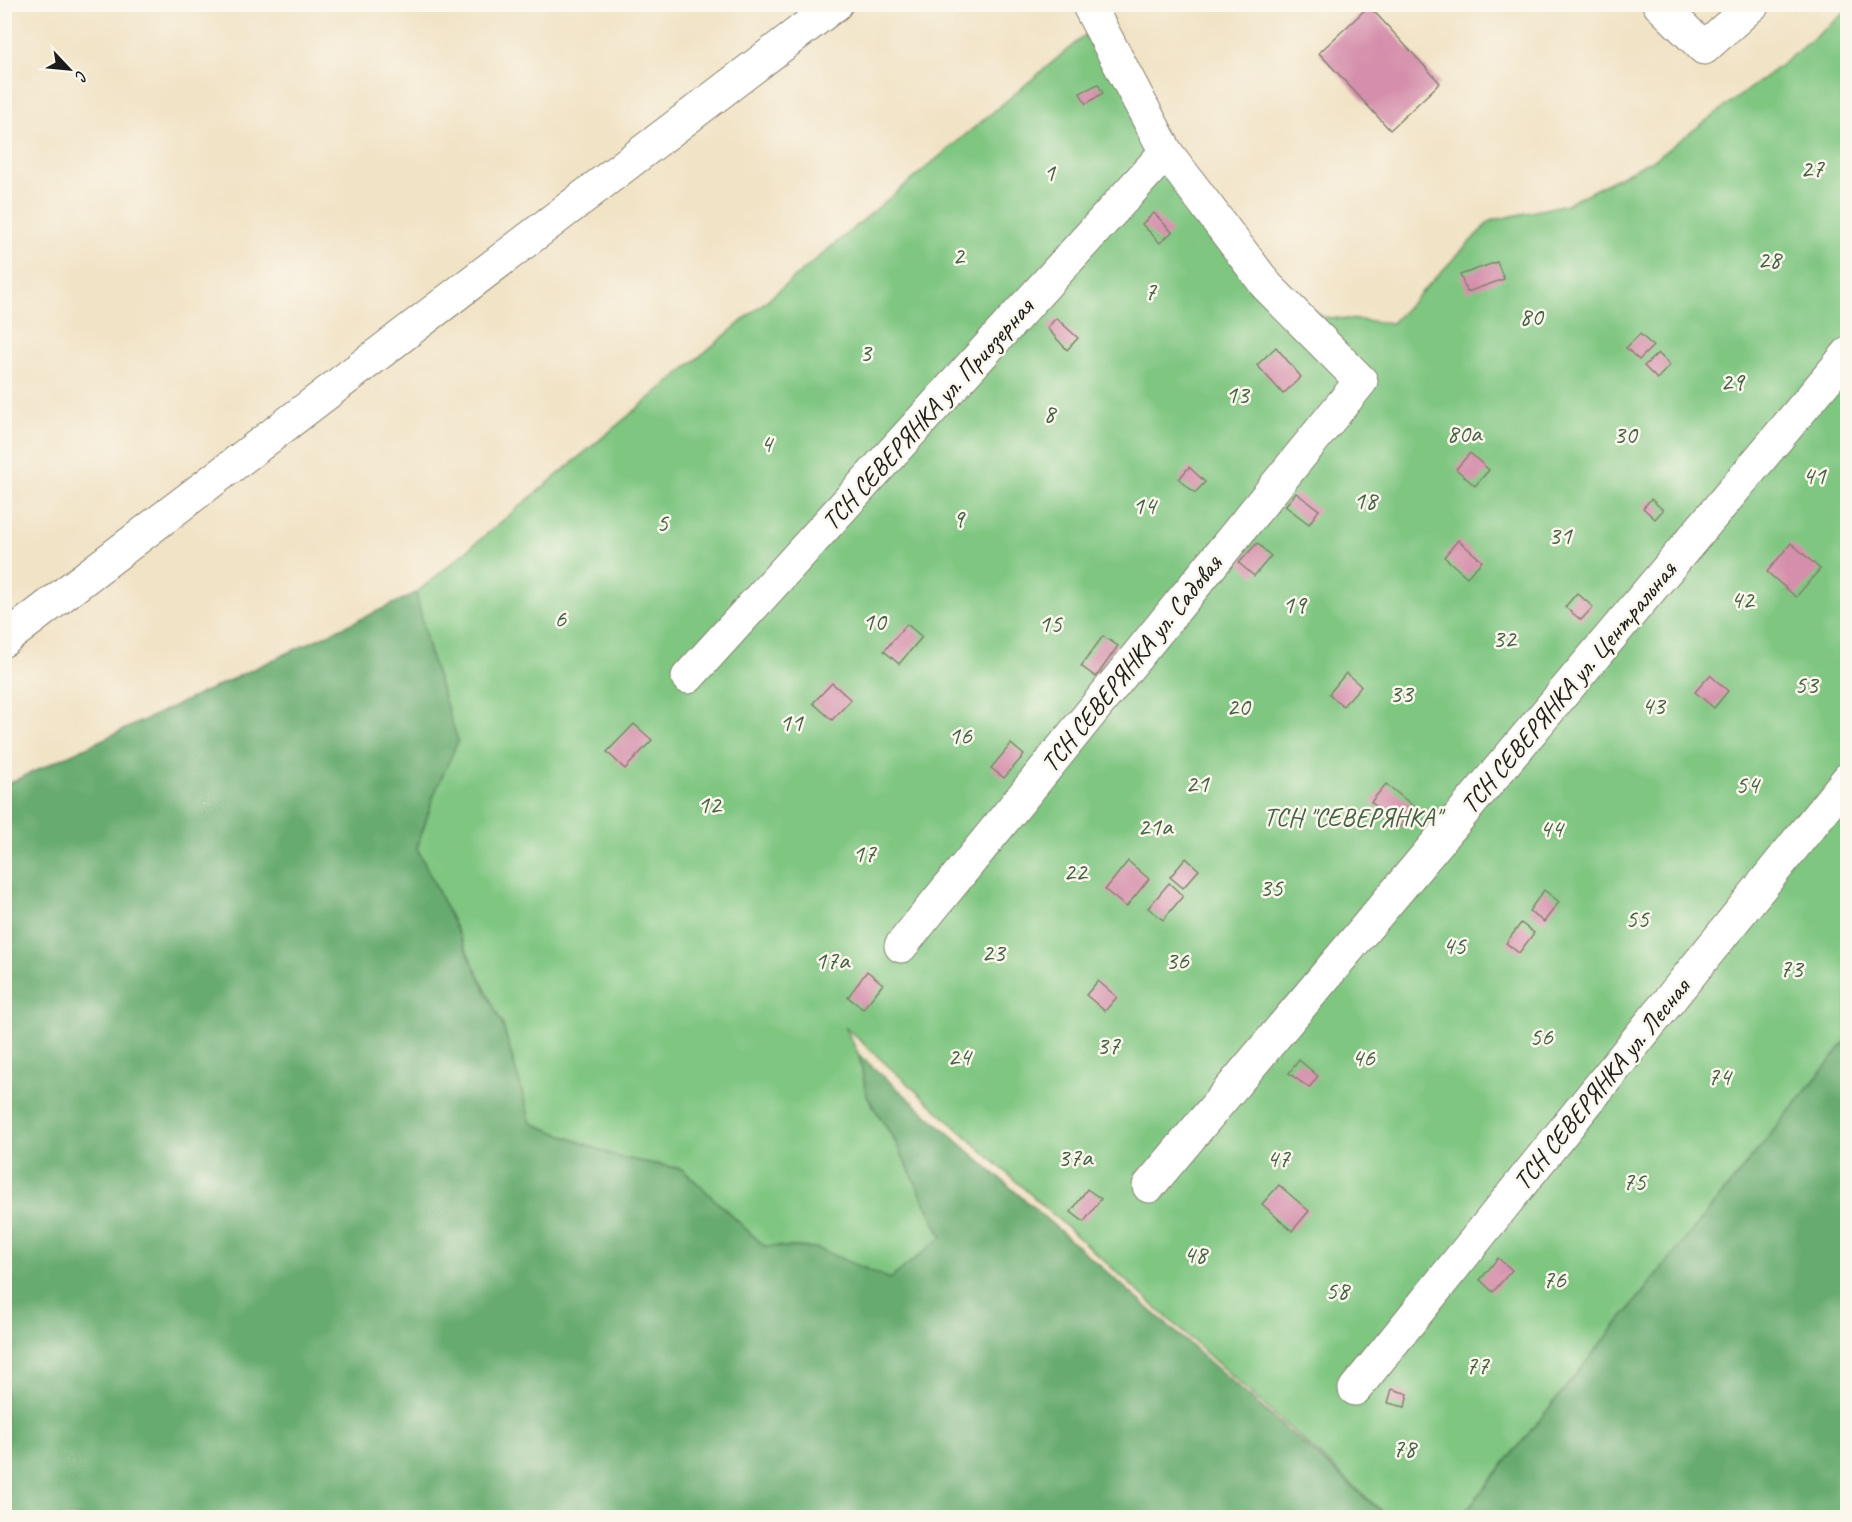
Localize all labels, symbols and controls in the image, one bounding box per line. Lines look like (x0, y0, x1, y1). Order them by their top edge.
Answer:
north arrow (39, 39, 99, 99)
text: С (70, 67, 92, 85)
park label: 27 (1800, 152, 1825, 185)
park label: 1 (1043, 156, 1056, 189)
park label: 2 (952, 239, 966, 272)
park label: 28 (1757, 243, 1783, 276)
park label: 7 (1144, 275, 1157, 308)
street label: ТСН СЕВЕРЯНКА ул. Приозерная (814, 290, 1042, 537)
park label: 80 (1519, 300, 1545, 333)
park label: 3 (859, 336, 873, 369)
park label: 29 (1720, 365, 1746, 398)
park label: 13 (1225, 378, 1251, 411)
park label: 8 (1043, 397, 1057, 430)
park label: 80а (1447, 417, 1483, 450)
park label: 30 (1613, 418, 1639, 451)
park label: 4 (760, 427, 774, 460)
park label: 41 (1802, 459, 1827, 492)
park label: 18 (1353, 484, 1379, 517)
park label: 14 (1132, 489, 1158, 522)
park label: 9 (952, 502, 966, 535)
park label: 5 (656, 506, 669, 539)
park label: 31 (1548, 519, 1573, 552)
street label: ТСН СЕВЕРЯНКА ул. Садовая (1034, 547, 1230, 779)
street label: ТСН СЕВЕРЯНКА ул. Центральная (1453, 553, 1685, 820)
park label: 42 (1730, 583, 1756, 616)
park label: 19 (1282, 588, 1308, 621)
park label: 6 (554, 602, 567, 635)
park label: 10 (862, 605, 888, 638)
park label: 15 (1038, 607, 1063, 640)
park label: 32 (1492, 622, 1518, 655)
park label: 53 (1794, 668, 1820, 701)
park label: 33 (1389, 677, 1415, 710)
park label: 43 (1641, 689, 1667, 722)
park label: 20 (1226, 690, 1252, 723)
park label: 11 (779, 706, 804, 739)
park label: 16 (948, 719, 973, 752)
park label: 21 (1185, 767, 1210, 800)
park label: 54 (1735, 768, 1761, 801)
park label: 12 (697, 788, 723, 821)
park label: ТСН "СЕВЕРЯНКА" (1263, 801, 1445, 834)
park label: 21а (1138, 810, 1174, 843)
park label: 44 (1539, 812, 1565, 845)
park label: 17 (852, 837, 877, 870)
park label: 22 (1063, 855, 1089, 888)
park label: 35 (1259, 871, 1284, 904)
park label: 55 (1625, 902, 1650, 935)
park label: 45 (1442, 929, 1467, 962)
park label: 23 (981, 936, 1007, 969)
park label: 17а (815, 944, 851, 977)
park label: 36 (1165, 944, 1190, 977)
park label: 73 (1779, 952, 1805, 985)
street label: ТСН СЕВЕРЯНКА ул. Лесная (1506, 970, 1698, 1197)
park label: 56 (1529, 1020, 1554, 1053)
park label: 37 (1096, 1029, 1121, 1062)
park label: 24 (947, 1040, 973, 1073)
park label: 46 (1351, 1041, 1376, 1074)
park label: 74 (1707, 1060, 1733, 1093)
park label: 37а (1058, 1141, 1094, 1174)
park label: 47 (1266, 1142, 1291, 1175)
park label: 75 (1622, 1165, 1647, 1198)
park label: 48 (1183, 1238, 1209, 1271)
park label: 76 (1542, 1263, 1567, 1296)
park label: 58 (1325, 1274, 1351, 1307)
park label: 77 (1465, 1349, 1490, 1382)
park label: 78 (1392, 1432, 1418, 1465)

